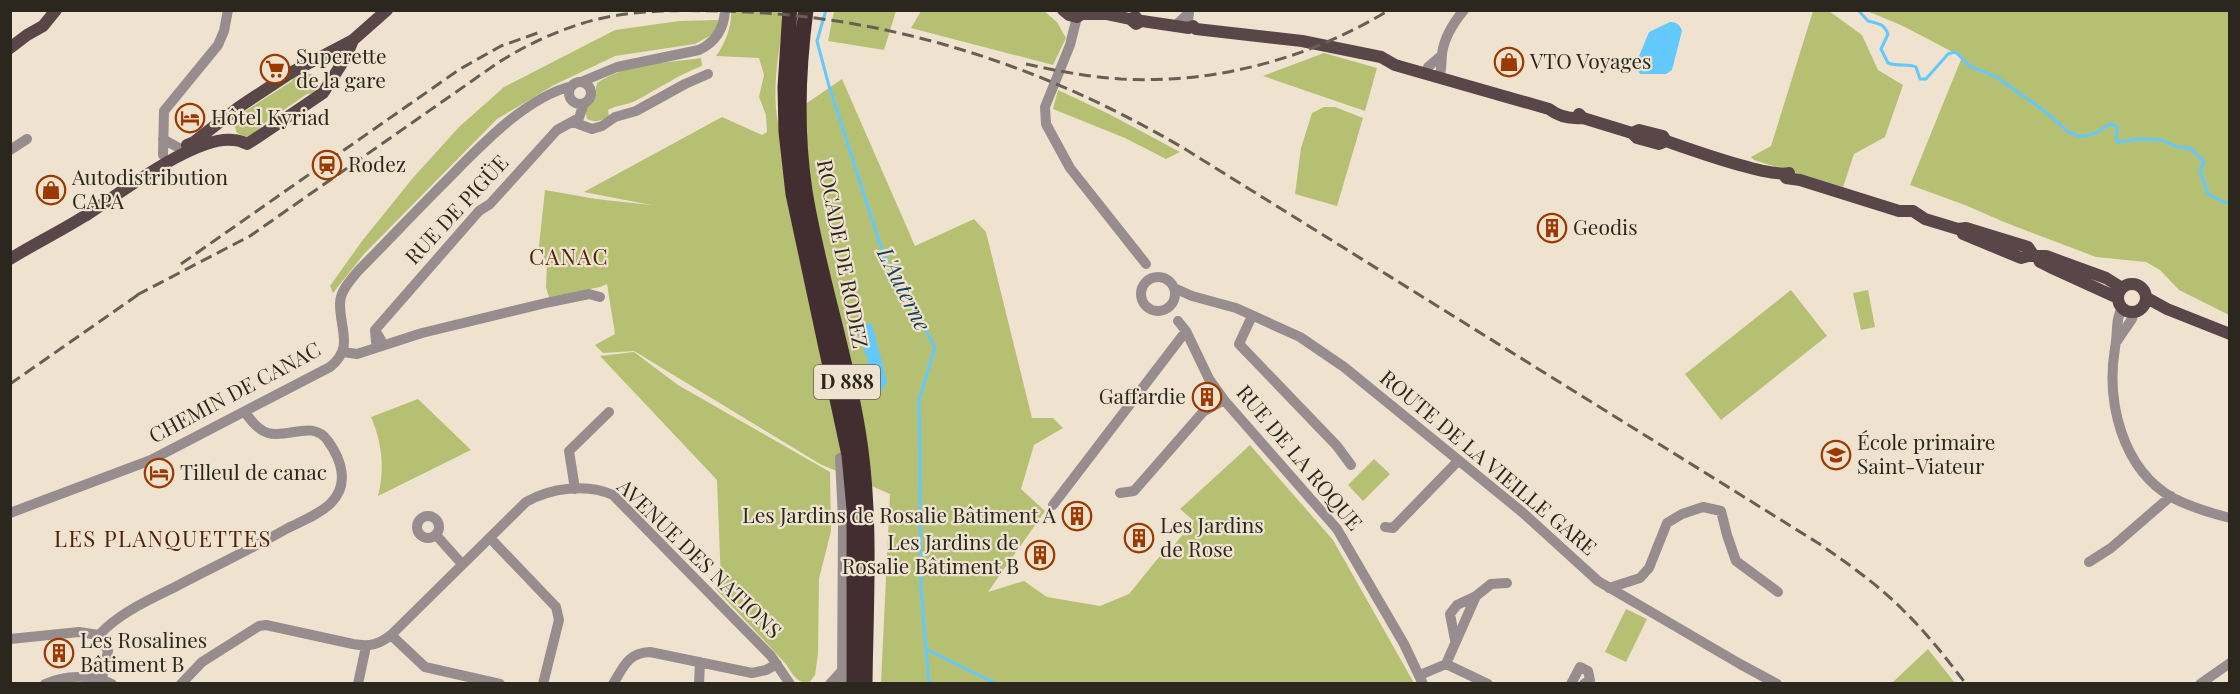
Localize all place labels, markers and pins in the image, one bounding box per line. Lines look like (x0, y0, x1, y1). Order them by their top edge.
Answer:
place label: Superette de la gare (296, 41, 387, 93)
shop icon: VTO Voyages (1493, 46, 1525, 78)
place label: VTO Voyages (1529, 46, 1651, 74)
supermarket icon: Superette de la gare (259, 53, 291, 85)
hotel icon: Hôtel Kyriad (174, 102, 206, 134)
place label: Hôtel Kyriad (211, 102, 330, 130)
station icon: Rodez (311, 149, 343, 181)
place label: Rodez (348, 149, 406, 177)
place label: Autodistribution CAPA (71, 162, 229, 214)
shop icon: Autodistribution CAPA (35, 174, 67, 206)
building icon: Geodis (1536, 212, 1568, 244)
place label: Geodis (1573, 212, 1638, 240)
place label: Gaffardie (1099, 381, 1186, 409)
building icon: Gaffardie (1191, 381, 1223, 413)
place label: École primaire Saint-Viateur (1857, 427, 1995, 479)
school or university icon: École primaire Saint-Viateur (1820, 439, 1852, 471)
hotel icon: Tilleul de canac (143, 457, 175, 489)
place label: Tilleul de canac (180, 457, 327, 485)
place label: Les Jardins de Rosalie Bâtiment A (742, 500, 1057, 528)
building icon: Les Jardins de Rosalie Bâtiment A (1061, 500, 1093, 532)
place label: Les Jardins de Rose (1160, 510, 1264, 562)
building icon: Les Jardins de Rose (1123, 522, 1155, 554)
place label: Les Jardins de Rosalie Bâtiment B (842, 527, 1019, 579)
building icon: Les Jardins de Rosalie Bâtiment B (1024, 539, 1056, 571)
place label: Les Rosalines Bâtiment B (80, 625, 207, 677)
building icon: Les Rosalines Bâtiment B (43, 637, 75, 669)

